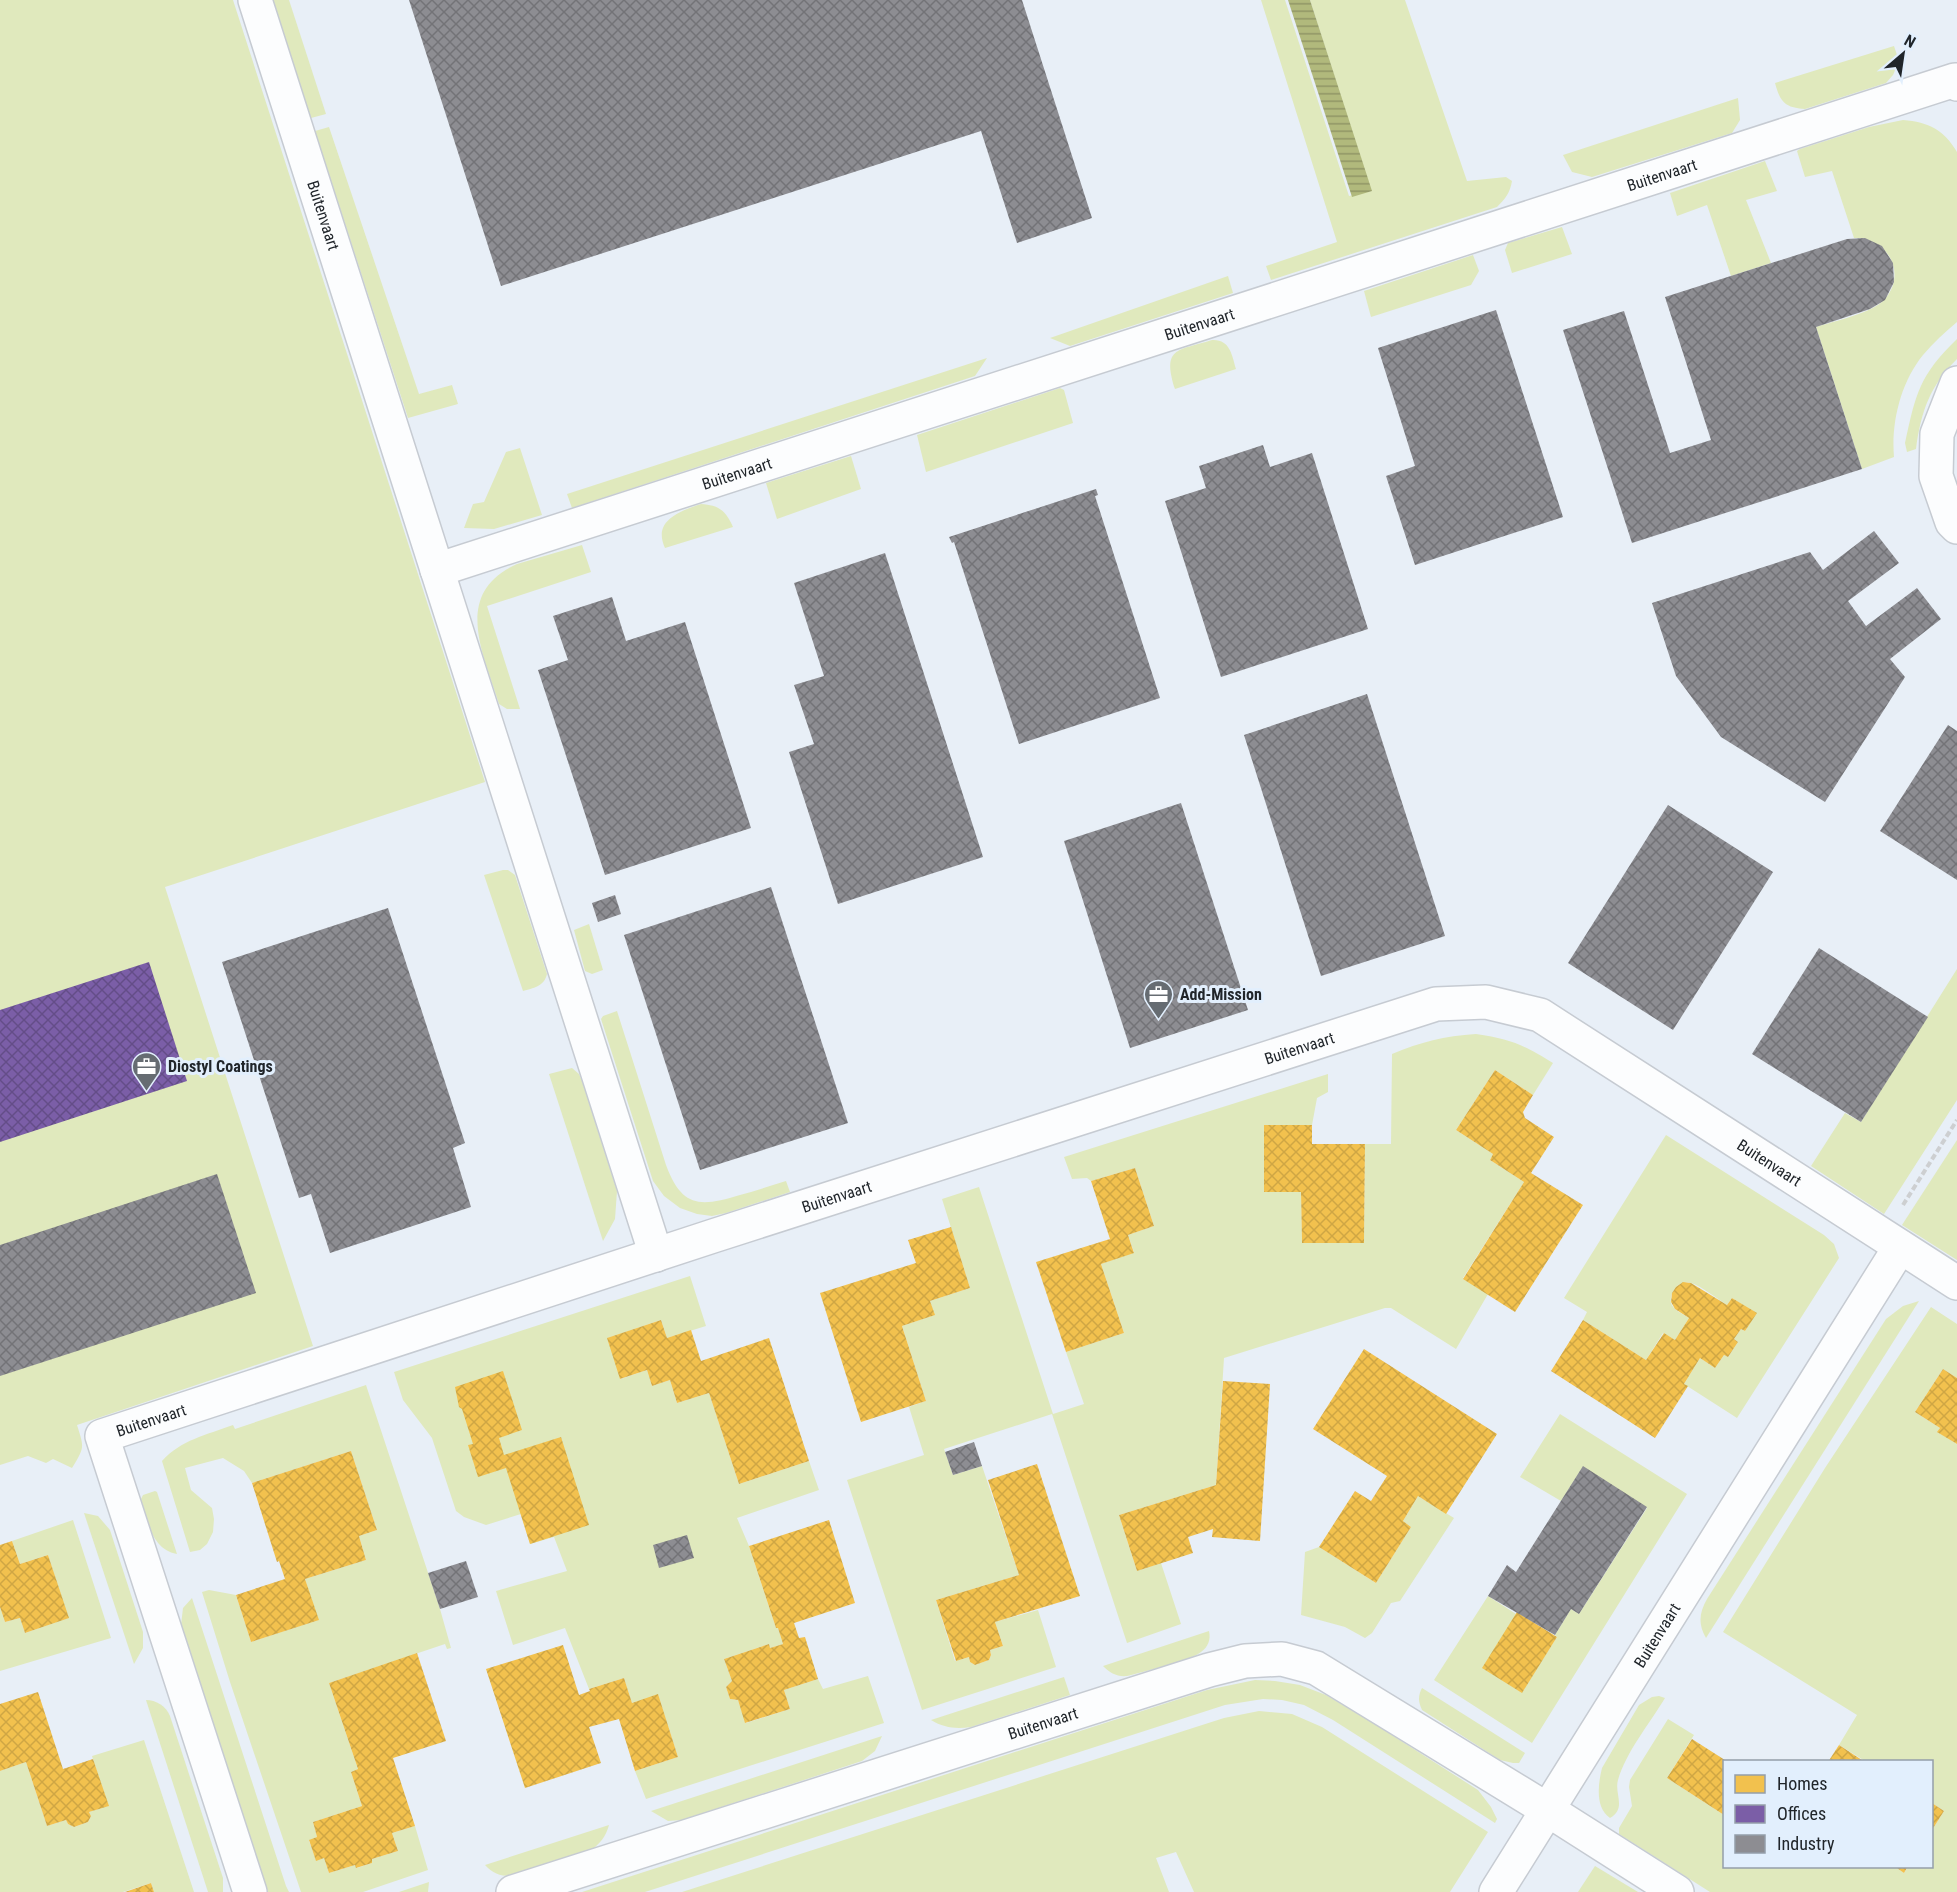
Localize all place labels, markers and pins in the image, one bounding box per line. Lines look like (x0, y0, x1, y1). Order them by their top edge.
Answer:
office icon: Add-Mission (1143, 978, 1175, 1020)
place label: Add-Mission (1180, 985, 1262, 1004)
office icon: Diostyl Coatings (131, 1050, 163, 1092)
place label: Diostyl Coatings (168, 1057, 273, 1076)

